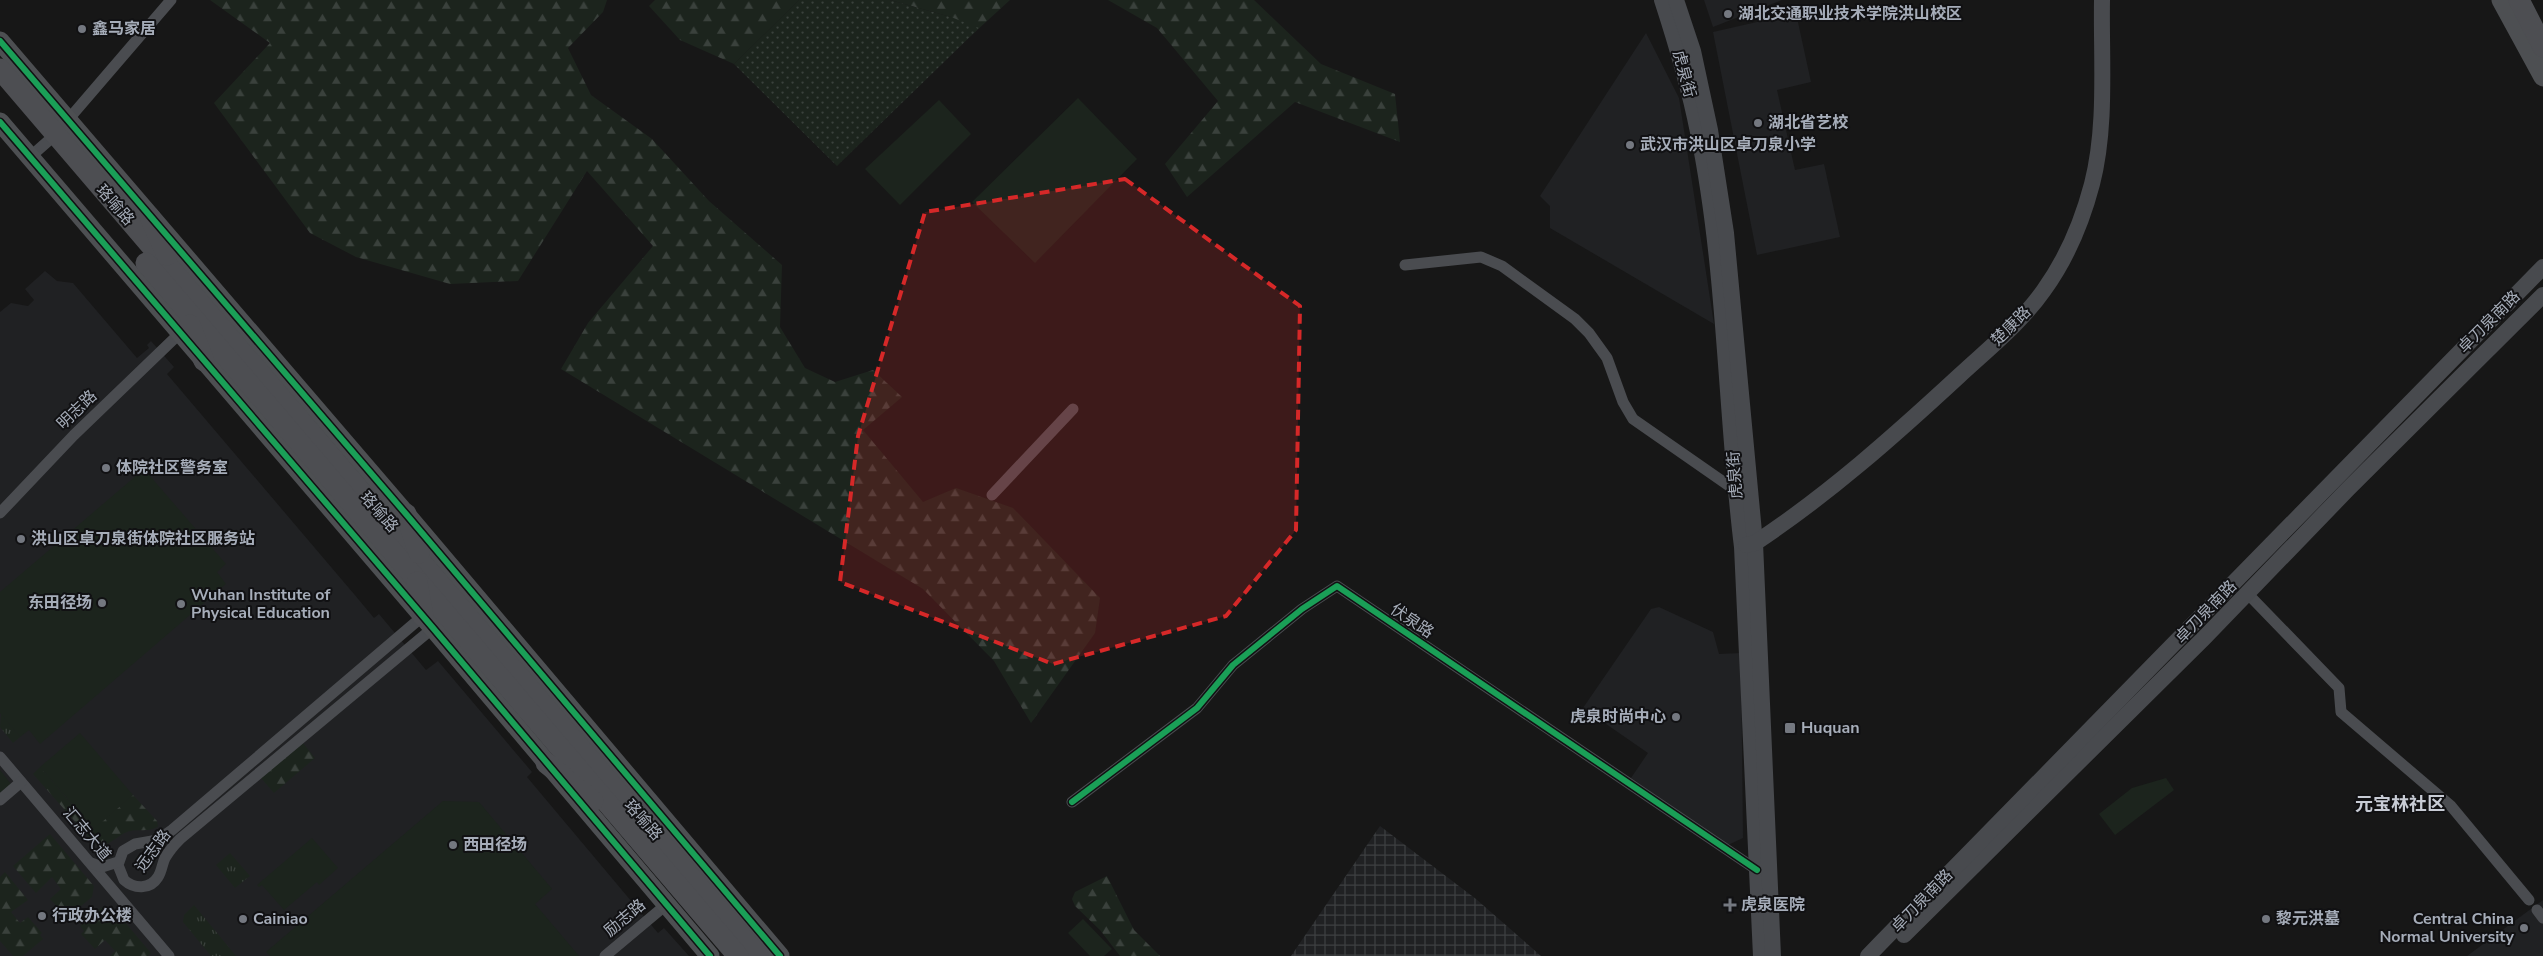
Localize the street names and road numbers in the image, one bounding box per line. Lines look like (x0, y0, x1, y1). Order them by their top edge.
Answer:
street label: 虎泉街 (1667, 48, 1701, 100)
street label: 珞喻路 (91, 180, 139, 230)
street label: 卓刀泉南路 (2453, 286, 2525, 358)
street label: 楚康路 (1986, 301, 2036, 351)
street label: 明志路 (52, 385, 102, 435)
street label: 虎泉街 (1722, 450, 1748, 500)
street label: 珞喻路 (355, 487, 403, 537)
street label: 卓刀泉南路 (2170, 576, 2242, 648)
street label: 伏泉路 (1386, 598, 1438, 644)
street label: 珞喻路 (619, 795, 667, 845)
street label: 汇志大道 (58, 802, 116, 866)
street label: 远志路 (130, 825, 176, 877)
street label: 卓刀泉南路 (1886, 865, 1958, 937)
street label: 励志路 (600, 894, 650, 942)

